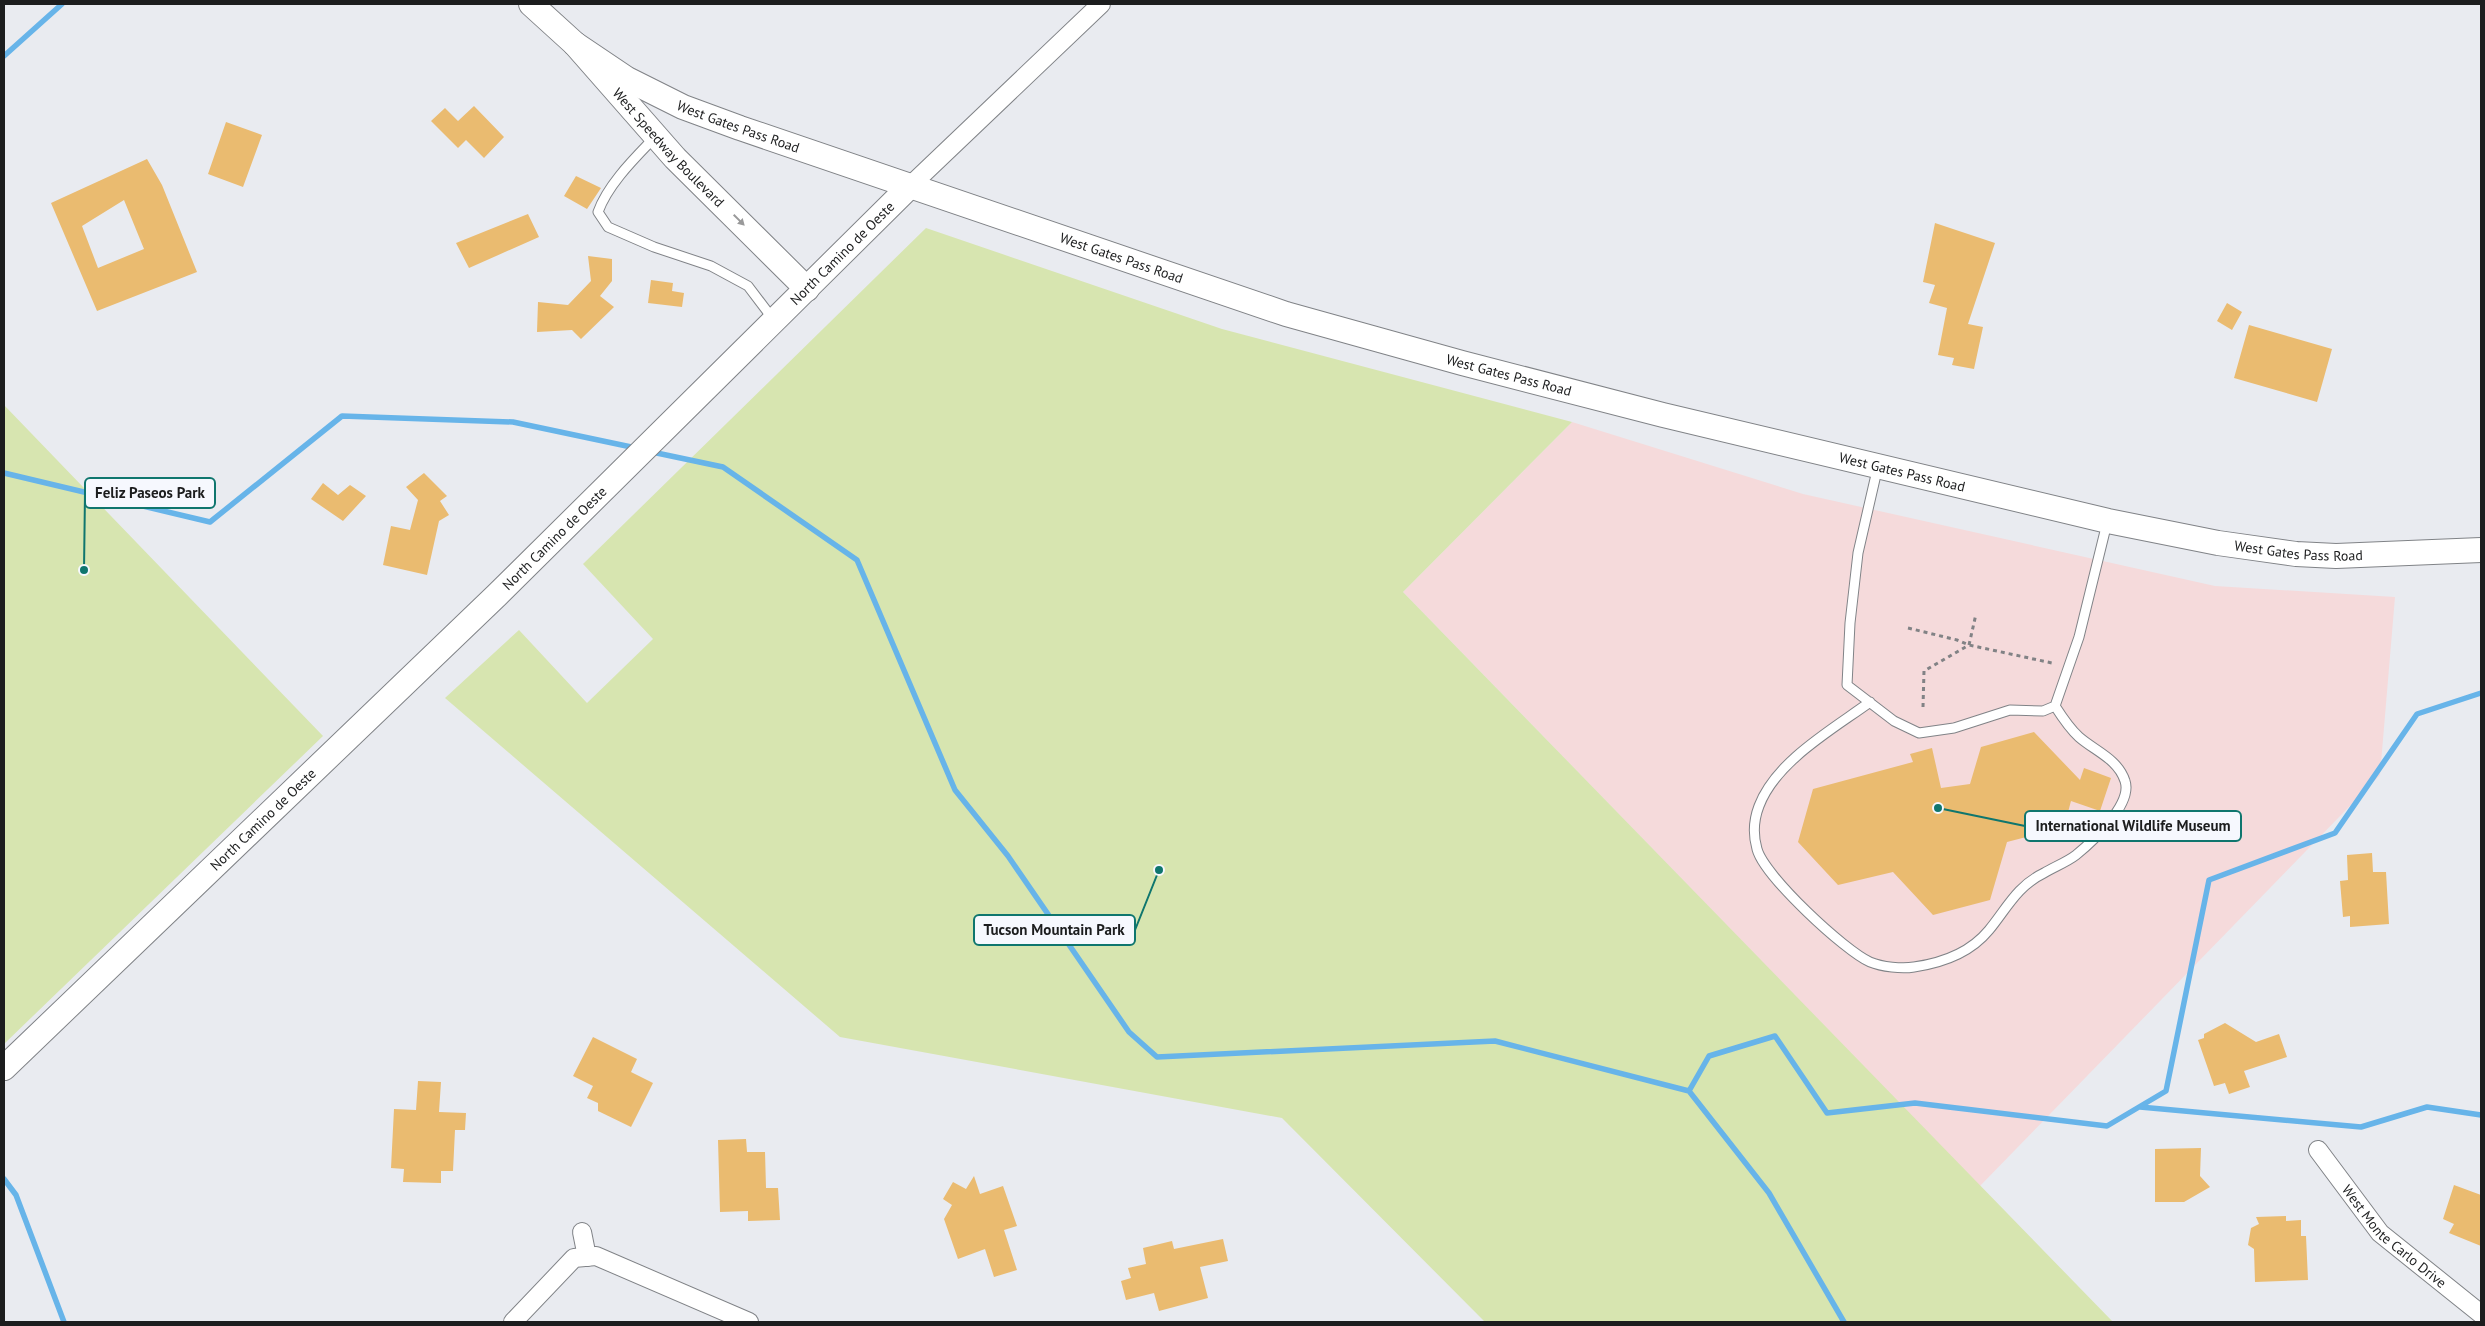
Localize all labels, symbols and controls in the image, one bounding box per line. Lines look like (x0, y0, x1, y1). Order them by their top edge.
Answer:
street label: West Speedway Boulevard (609, 84, 728, 211)
street label: West Gates Pass Road (674, 96, 802, 157)
street label: North Camino de Oeste (786, 198, 898, 309)
one-way arrow (732, 214, 744, 226)
street label: West Gates Pass Road (1057, 229, 1185, 287)
street label: West Gates Pass Road (1444, 350, 1574, 400)
street label: West Gates Pass Road (1837, 448, 1967, 496)
callout: Feliz Paseos Park (85, 478, 215, 508)
text: Feliz Paseos Park (95, 483, 206, 502)
street label: North Camino de Oeste (498, 483, 610, 594)
street label: West Gates Pass Road (2233, 536, 2363, 565)
street label: North Camino de Oeste (206, 765, 320, 874)
callout: International Wildlife Museum (2025, 811, 2241, 841)
text: International Wildlife Museum (2035, 816, 2231, 835)
callout: Tucson Mountain Park (974, 915, 1135, 945)
text: Tucson Mountain Park (983, 920, 1125, 939)
street label: West Monte Carlo Drive (2338, 1181, 2450, 1292)

